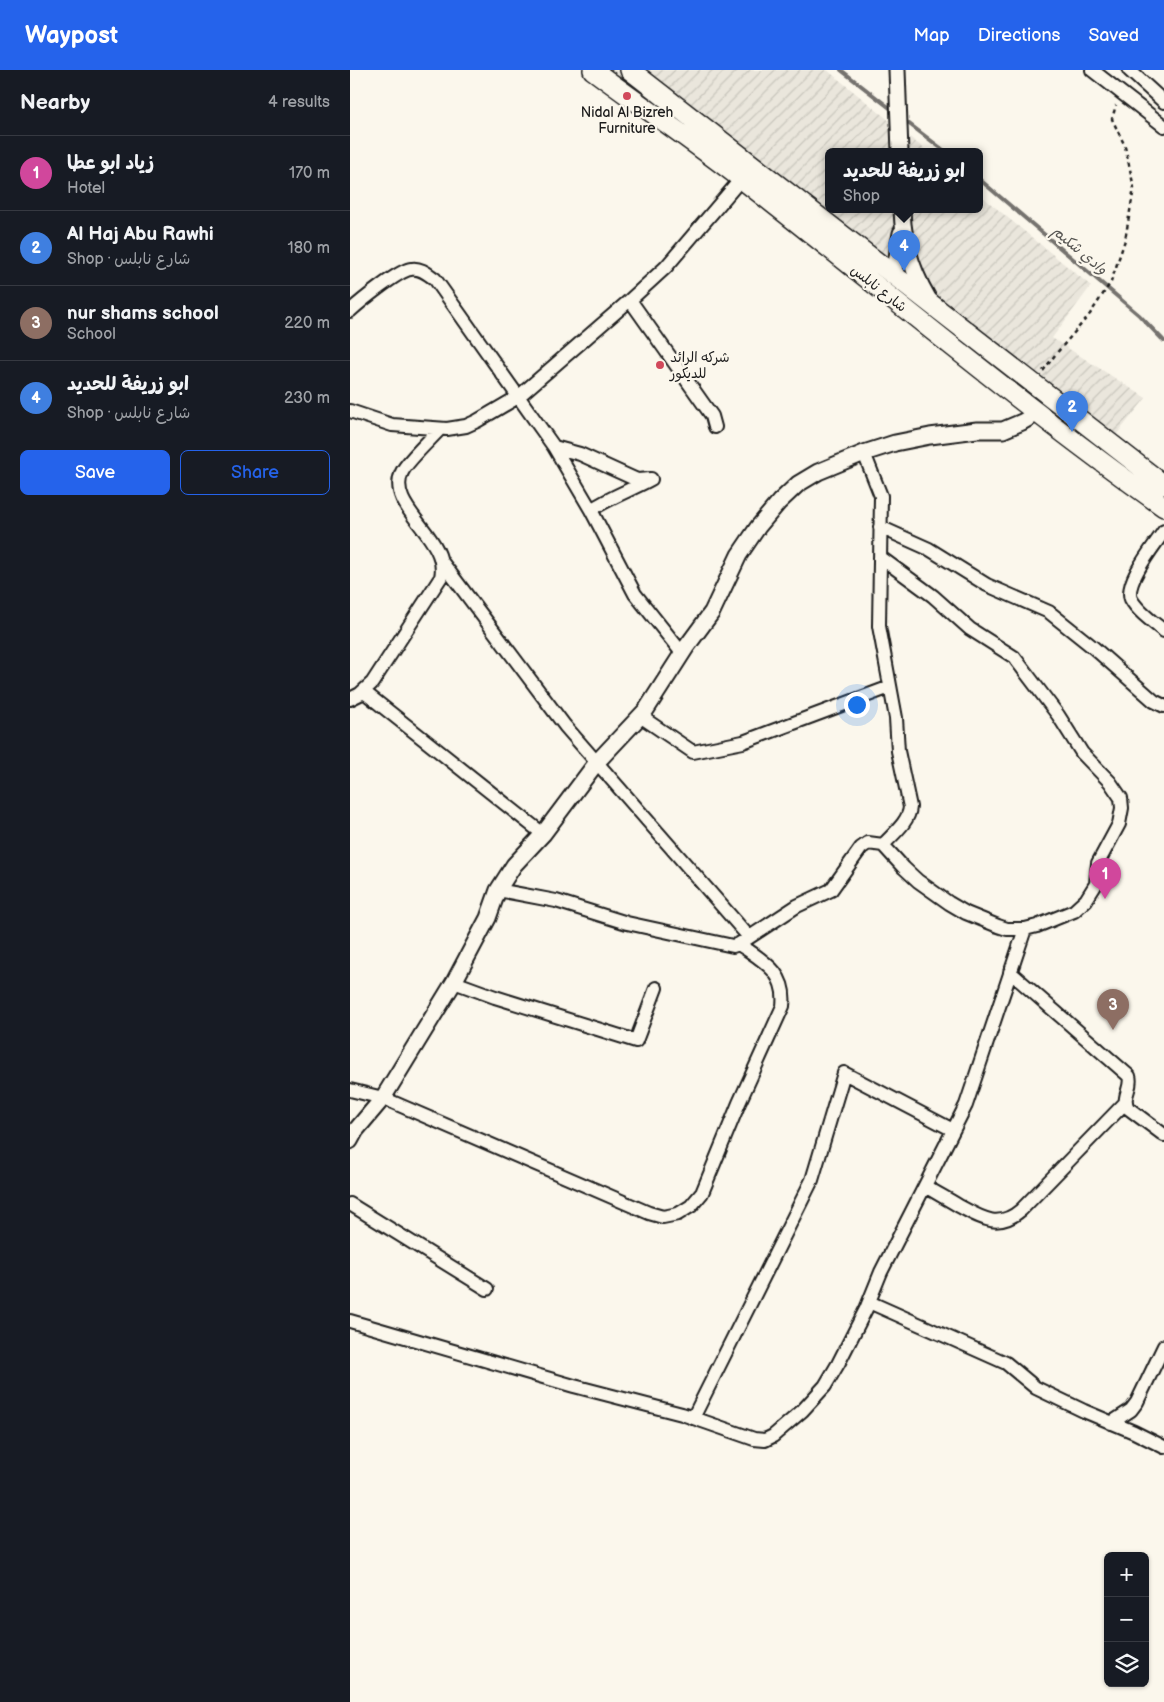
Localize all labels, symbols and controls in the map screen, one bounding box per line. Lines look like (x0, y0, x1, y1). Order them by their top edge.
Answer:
text: Waypost (25, 21, 118, 50)
text: Map (914, 25, 950, 46)
text: Directions (978, 25, 1060, 46)
text: Saved (1088, 25, 1139, 46)
text: Nearby (20, 90, 90, 115)
marker: Nidal Al Bizreh Furniture (621, 90, 633, 102)
text: 4 results (268, 93, 330, 112)
place label: Nidal Al Bizreh Furniture (581, 104, 673, 137)
popup (825, 148, 983, 213)
text: زياد ابو عطا (67, 152, 154, 175)
text: ابو زريفة للحديد (843, 160, 965, 183)
text: 1 (33, 164, 39, 183)
text: 170 m (289, 164, 330, 183)
text: Hotel (67, 179, 105, 198)
text: Shop (843, 187, 880, 206)
water label: وادي شكيم (1047, 222, 1111, 281)
text: Al Haj Abu Rawhi (67, 223, 214, 246)
pin: 4 (888, 230, 920, 271)
text: 2 (31, 239, 41, 258)
text: 180 m (288, 239, 330, 258)
text: Shop · شارع نابلس (67, 250, 190, 269)
street label: شارع نابلس (847, 261, 910, 316)
text: nur shams school (67, 302, 219, 325)
text: 3 (31, 314, 41, 333)
text: 220 m (284, 314, 330, 333)
text: School (67, 325, 116, 344)
place label: شركه الرائد للديكور (669, 349, 730, 382)
marker: شركه الرائد للديكور (654, 359, 666, 371)
text: ابو زريفة للحديد (67, 373, 189, 396)
text: 4 (31, 389, 41, 408)
text: 230 m (284, 389, 330, 408)
pin: 2 (1056, 391, 1088, 432)
text: Shop · شارع نابلس (67, 404, 190, 423)
button: Save (20, 450, 170, 495)
button: Share (180, 450, 330, 495)
your location (844, 692, 870, 718)
pin: 1 (1089, 858, 1121, 899)
pin: 3 (1097, 989, 1129, 1030)
map controls (1104, 1552, 1149, 1687)
button: + (1104, 1552, 1149, 1597)
button: − (1104, 1597, 1149, 1642)
button: layers (1104, 1642, 1149, 1687)

